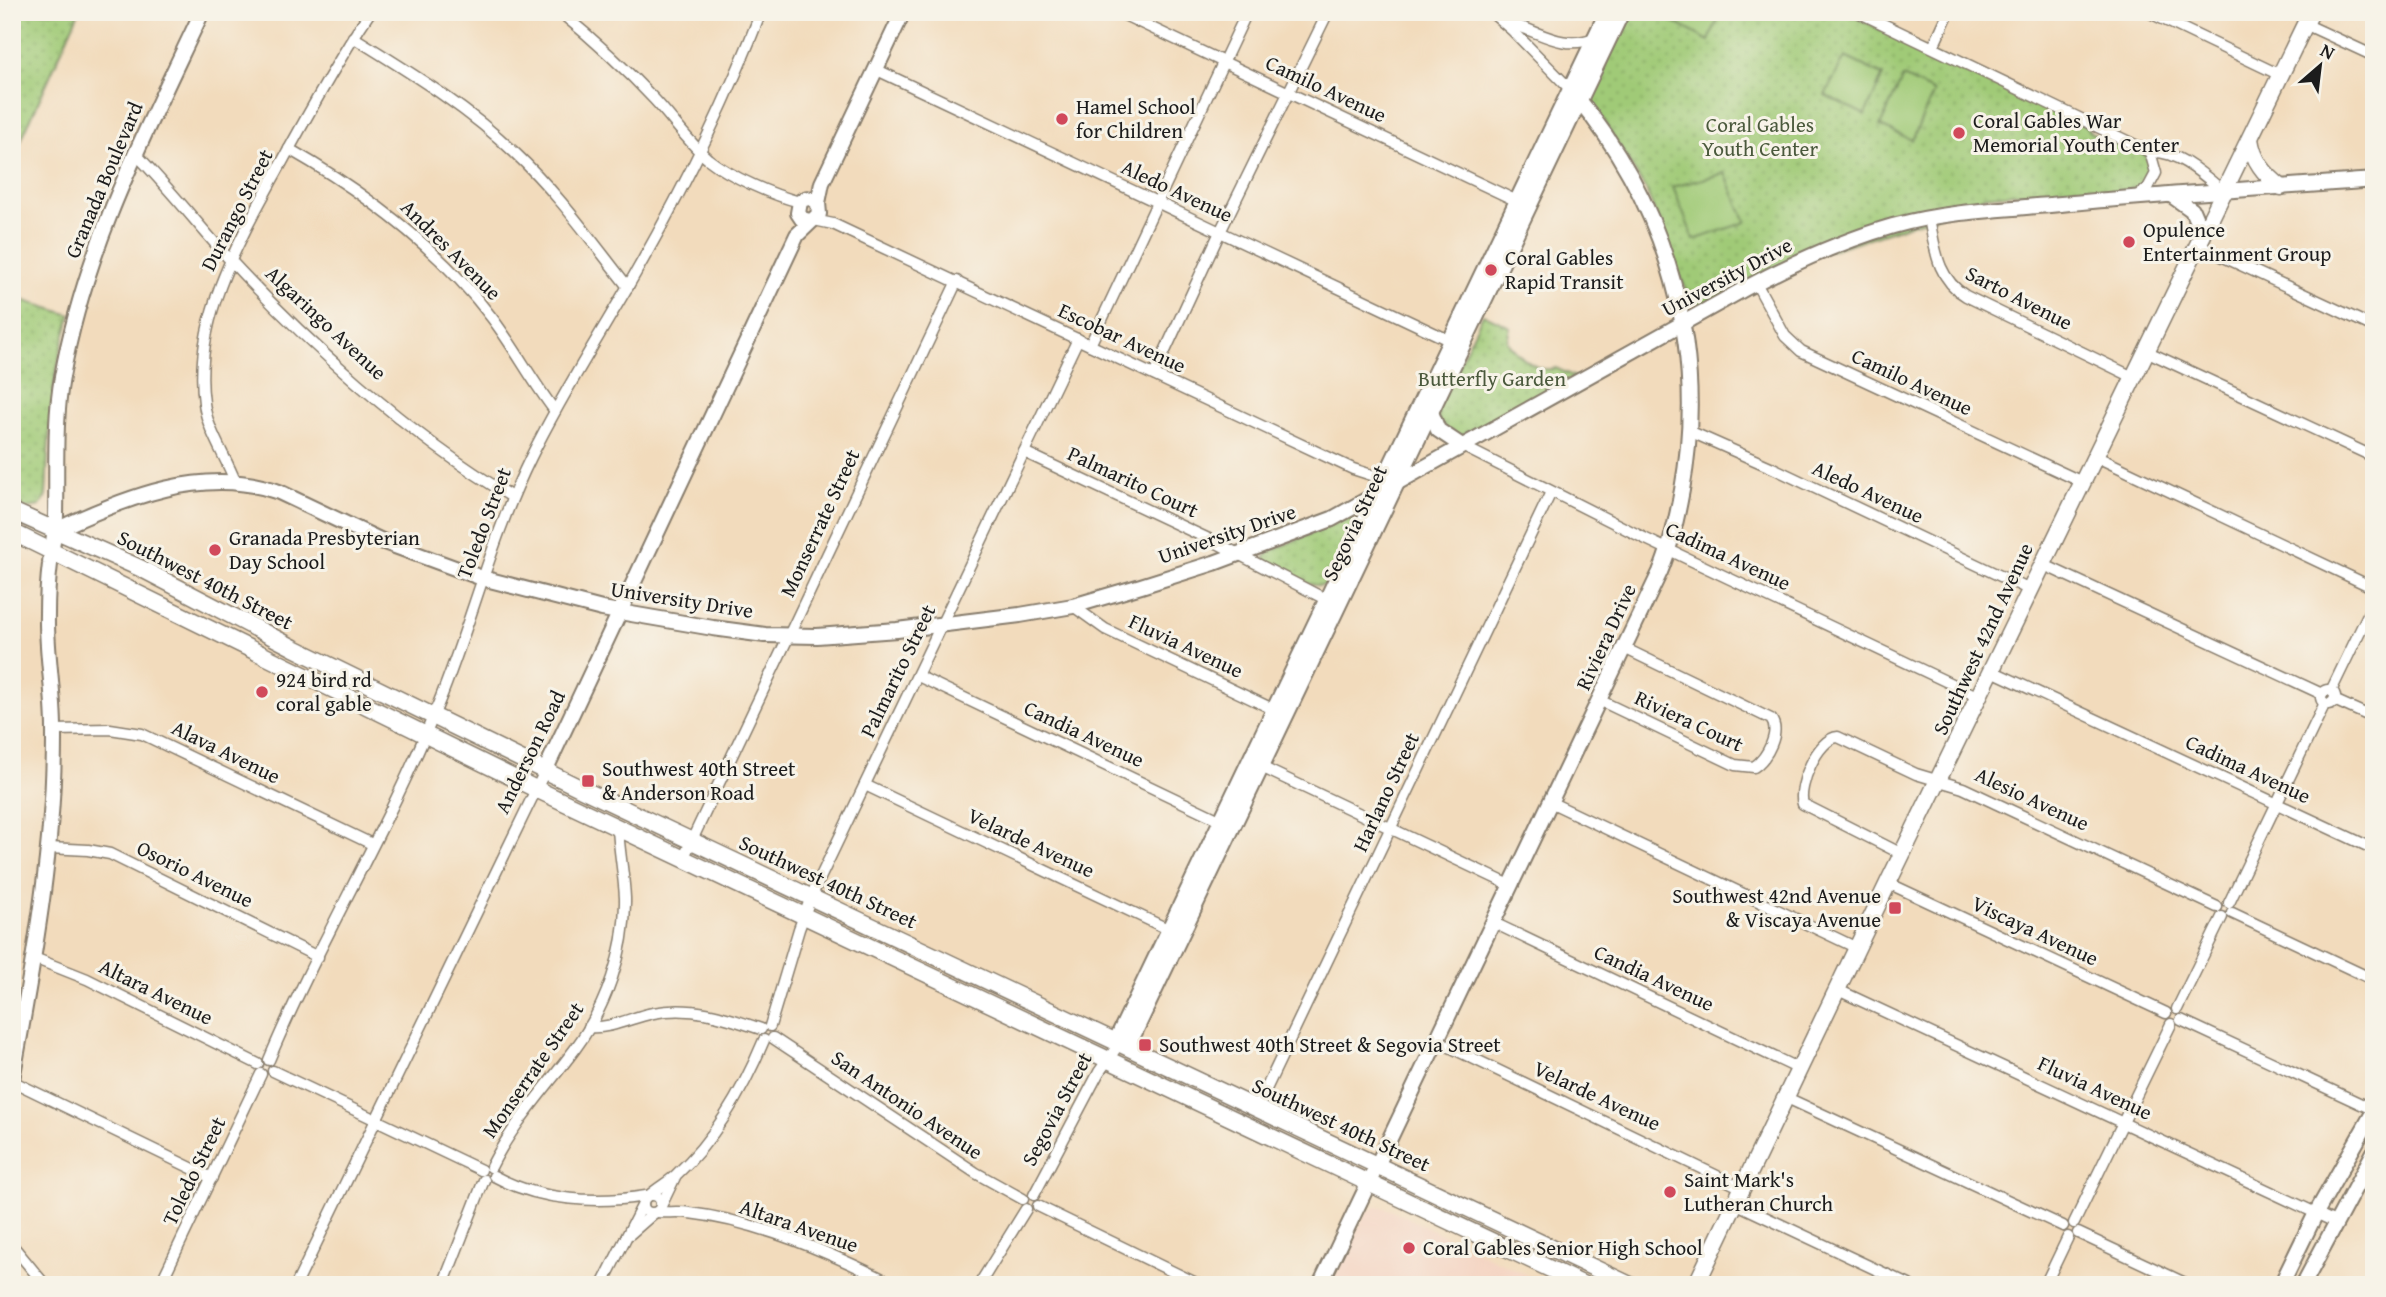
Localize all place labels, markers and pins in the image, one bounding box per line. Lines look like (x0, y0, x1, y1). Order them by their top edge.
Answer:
place label: Hamel School for Children (1076, 91, 1196, 146)
place label: Coral Gables War Memorial Youth Center (1973, 105, 2180, 160)
marker: Hamel School for Children (1054, 111, 1070, 127)
marker: Coral Gables War Memorial Youth Center (1951, 125, 1967, 141)
place label: Opulence Entertainment Group (2143, 214, 2331, 269)
marker: Opulence Entertainment Group (2121, 234, 2137, 250)
place label: Coral Gables Rapid Transit (1505, 242, 1624, 297)
marker: Coral Gables Rapid Transit (1483, 262, 1499, 278)
place label: Granada Presbyterian Day School (229, 522, 420, 577)
marker: Granada Presbyterian Day School (207, 542, 223, 558)
place label: 924 bird rd coral gable (276, 664, 372, 719)
marker: 924 bird rd coral gable (254, 684, 270, 700)
place label: Southwest 40th Street & Anderson Road (602, 753, 796, 808)
marker: Southwest 40th Street & Anderson Road (580, 773, 596, 789)
place label: Southwest 42nd Avenue & Viscaya Avenue (1672, 880, 1881, 935)
marker: Southwest 42nd Avenue & Viscaya Avenue (1887, 900, 1903, 916)
place label: Southwest 40th Street & Segovia Street (1159, 1029, 1501, 1060)
marker: Southwest 40th Street & Segovia Street (1137, 1037, 1153, 1053)
place label: Saint Mark's Lutheran Church (1684, 1164, 1833, 1219)
marker: Saint Mark's Lutheran Church (1662, 1184, 1678, 1200)
place label: Coral Gables Senior High School (1423, 1232, 1703, 1263)
marker: Coral Gables Senior High School (1401, 1240, 1417, 1256)

